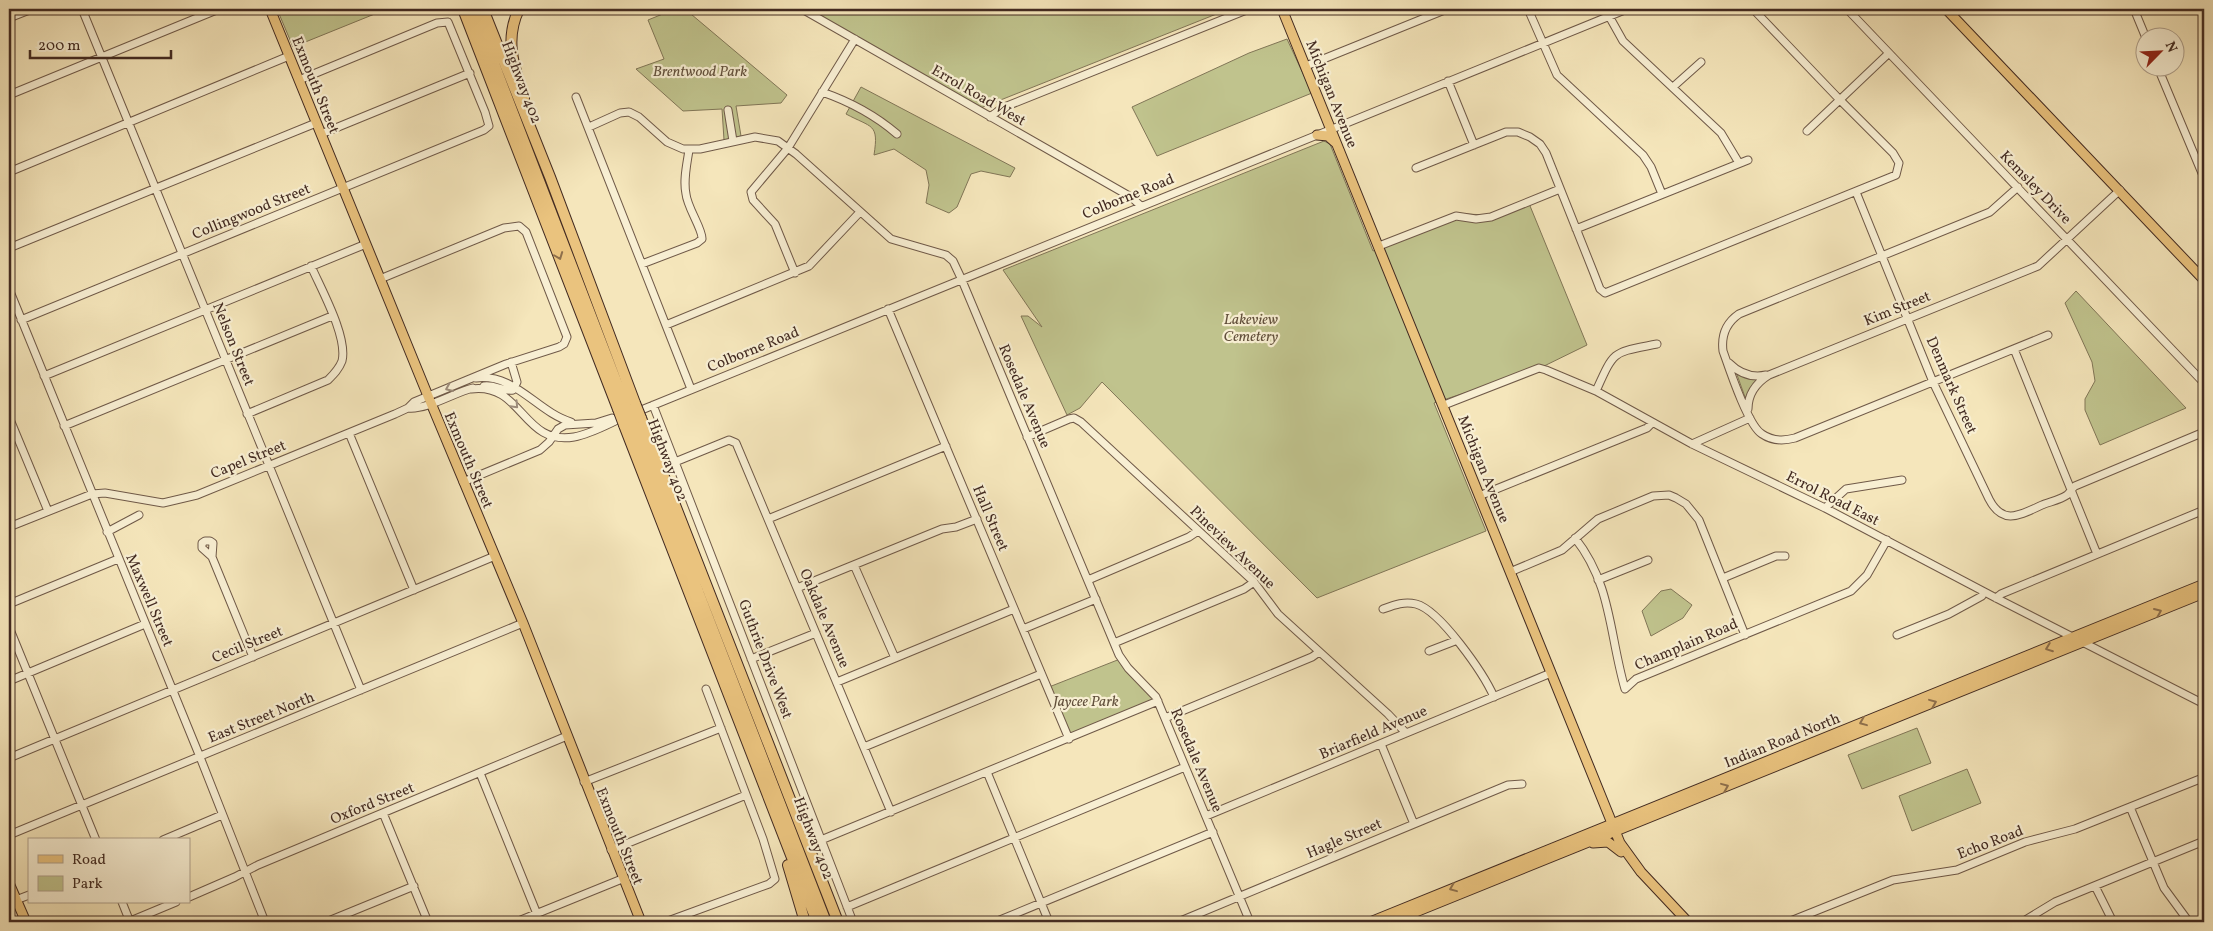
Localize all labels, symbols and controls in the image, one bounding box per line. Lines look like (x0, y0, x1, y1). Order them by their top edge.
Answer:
scale bar (30, 28, 171, 60)
north arrow (2136, 28, 2186, 78)
street label: Exmouth Street (286, 34, 344, 137)
text: 200 m (38, 36, 81, 57)
street label: Highway 402 (495, 38, 546, 127)
street label: Michigan Avenue (1299, 38, 1362, 152)
text: N (2160, 39, 2181, 56)
street label: Errol Road West (927, 61, 1029, 132)
park label: Brentwood Park (653, 62, 747, 83)
street label: Kemsley Drive (1994, 147, 2076, 230)
street label: Colborne Road (1079, 169, 1178, 225)
street label: Collingwood Street (189, 179, 314, 246)
one-way arrow (553, 251, 563, 260)
street label: Kim Street (1861, 286, 1934, 332)
street label: Nelson Street (206, 300, 259, 389)
park label: Lakeview Cemetery (1224, 310, 1279, 348)
street label: Colborne Road (704, 322, 803, 378)
street label: Denmark Street (1920, 334, 1981, 438)
street label: Rosedale Avenue (992, 341, 1055, 452)
one-way arrow (446, 382, 454, 392)
one-way arrow (509, 399, 518, 408)
street label: Exmouth Street (438, 409, 497, 512)
street label: Michigan Avenue (1451, 413, 1514, 527)
street label: Highway 402 (641, 416, 692, 505)
street label: Capel Street (208, 436, 289, 485)
street label: Errol Road East (1782, 467, 1883, 532)
street label: Hall Street (966, 482, 1013, 555)
street label: Pineview Avenue (1184, 502, 1279, 594)
street label: Maxwell Street (120, 551, 178, 650)
street label: Oakdale Avenue (793, 566, 854, 671)
street label: Guthrie Drive West (732, 597, 797, 722)
one-way arrow (2153, 608, 2162, 619)
street label: Champlain Road (1632, 614, 1741, 677)
street label: Cecil Street (209, 622, 286, 669)
one-way arrow (2045, 643, 2053, 653)
street label: East Street North (205, 687, 318, 749)
park label: Jaycee Park (1051, 692, 1119, 713)
one-way arrow (1928, 699, 1937, 710)
street label: Briarfield Avenue (1316, 701, 1431, 766)
street label: Rosedale Avenue (1164, 705, 1227, 816)
street label: Indian Road North (1722, 709, 1844, 774)
one-way arrow (1859, 716, 1868, 727)
street label: Oxford Street (327, 778, 418, 831)
one-way arrow (1720, 782, 1729, 793)
street label: Exmouth Street (590, 785, 648, 888)
street label: Highway 402 (787, 794, 838, 883)
street label: Hagle Street (1304, 814, 1386, 865)
street label: Echo Road (1955, 821, 2027, 866)
legend (28, 838, 190, 904)
text: Road (72, 850, 106, 871)
text: Park (72, 874, 103, 895)
one-way arrow (1449, 882, 1458, 892)

